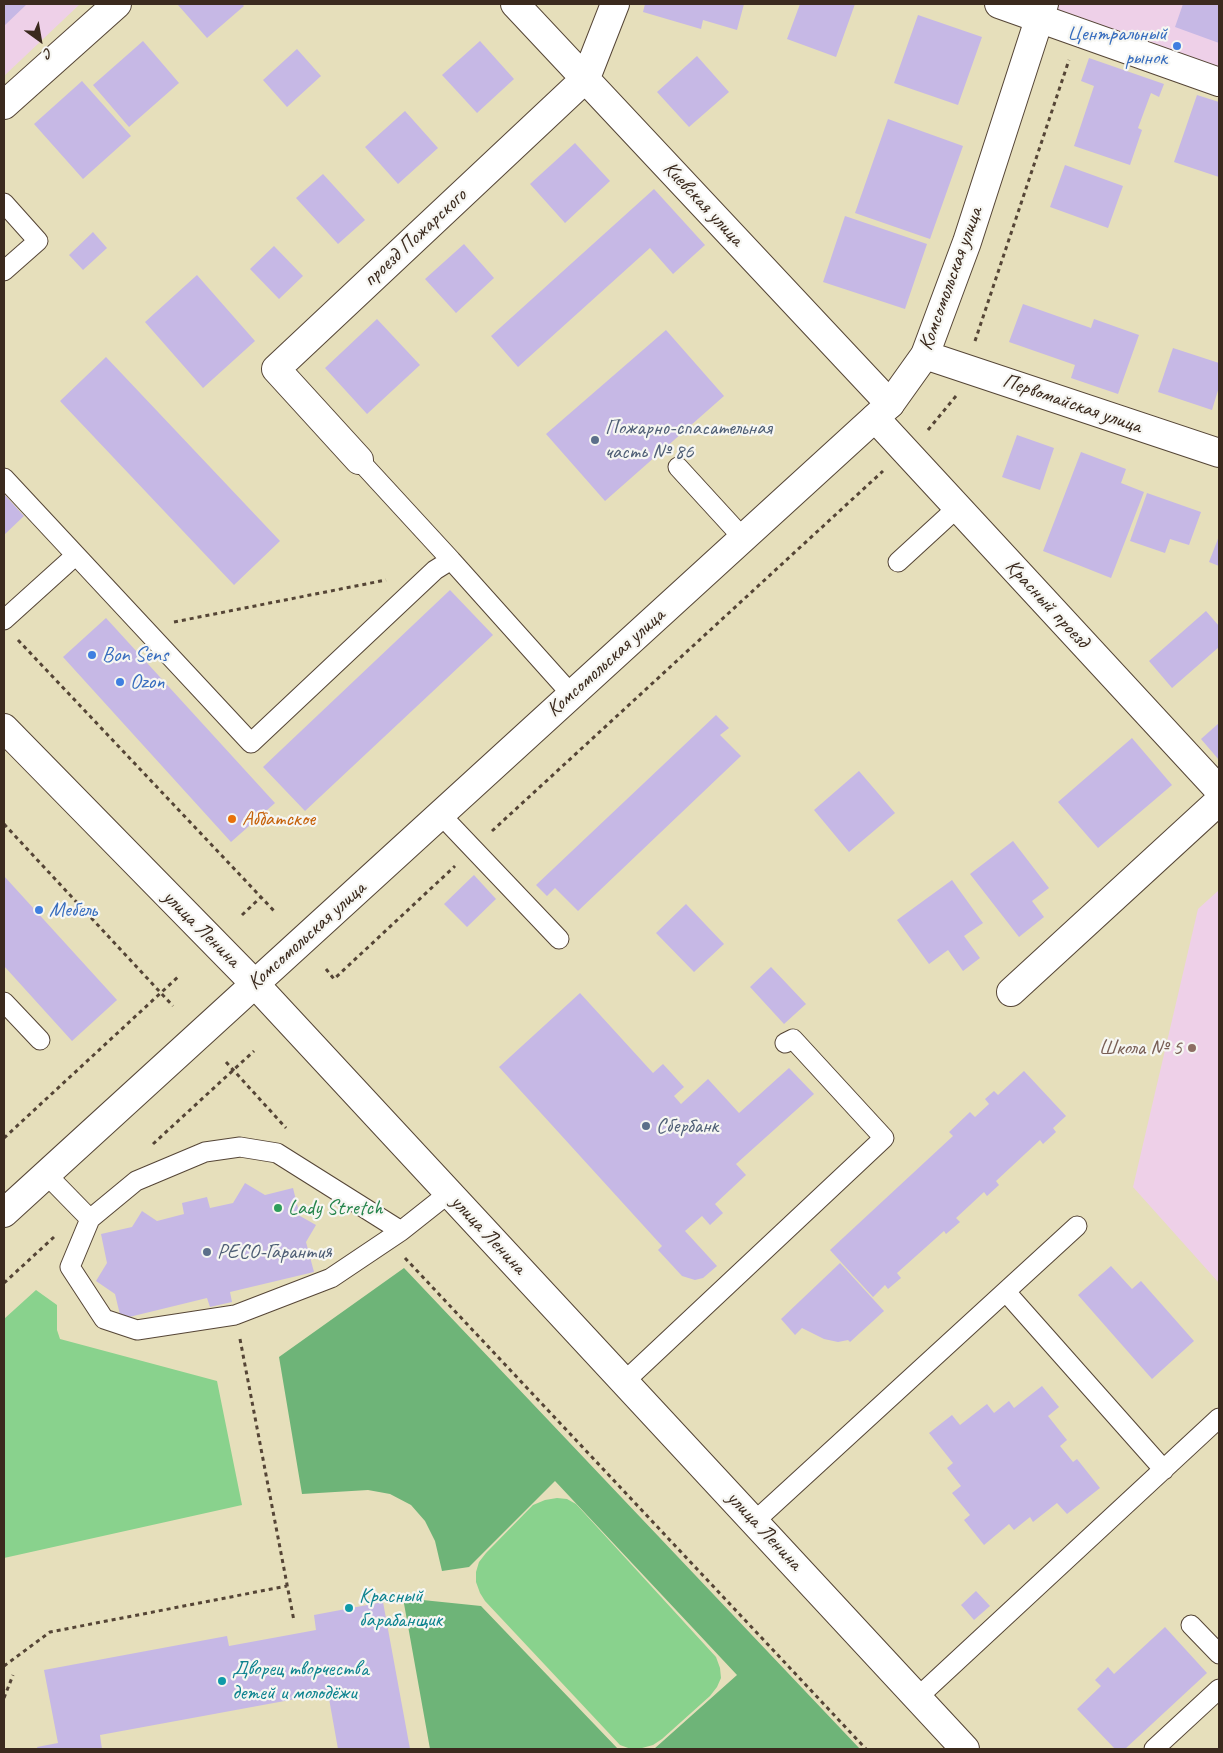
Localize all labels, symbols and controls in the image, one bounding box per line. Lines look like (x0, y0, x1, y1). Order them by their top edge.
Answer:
north arrow (15, 15, 65, 65)
place label: Центральный рынок (1067, 21, 1167, 71)
marker: Центральный рынок (1171, 40, 1183, 52)
text: С (41, 44, 56, 62)
street label: Киевская улица (657, 156, 749, 252)
street label: проезд Пожарского (358, 184, 472, 292)
street label: Комсомольская улица (913, 204, 989, 354)
street label: Первомайская улица (999, 368, 1145, 440)
place label: Пожарно-спасательная часть № 86 (605, 415, 772, 465)
marker: Пожарно-спасательная часть № 86 (589, 434, 601, 446)
street label: Красный проезд (999, 554, 1095, 654)
street label: Комсомольская улица (542, 603, 670, 723)
place label: Bon Sens (102, 642, 168, 668)
marker: Bon Sens (86, 649, 98, 661)
place label: Ozon (130, 669, 165, 695)
marker: Ozon (114, 676, 126, 688)
place label: Аббатское (242, 806, 315, 832)
marker: Аббатское (226, 813, 238, 825)
street label: Комсомольская улица (243, 876, 371, 996)
street label: улица Ленина (157, 885, 245, 973)
place label: Мебель (49, 897, 97, 923)
marker: Мебель (33, 904, 45, 916)
place label: Школа № 5 (1099, 1035, 1182, 1061)
marker: Школа № 5 (1186, 1042, 1198, 1054)
place label: Сбербанк (656, 1113, 718, 1139)
marker: Сбербанк (640, 1120, 652, 1132)
street label: улица Ленина (445, 1190, 531, 1280)
place label: Lady Stretch (288, 1195, 383, 1221)
marker: Lady Stretch (272, 1202, 284, 1214)
place label: РЕСО-Гарантия (217, 1239, 332, 1265)
marker: РЕСО-Гарантия (201, 1246, 213, 1258)
street label: улица Ленина (721, 1486, 807, 1576)
place label: Красный барабанщик (359, 1583, 442, 1633)
marker: Красный барабанщик (343, 1602, 355, 1614)
place label: Дворец творчества детей и молодёжи (232, 1656, 368, 1706)
marker: Дворец творчества детей и молодёжи (216, 1675, 228, 1687)

